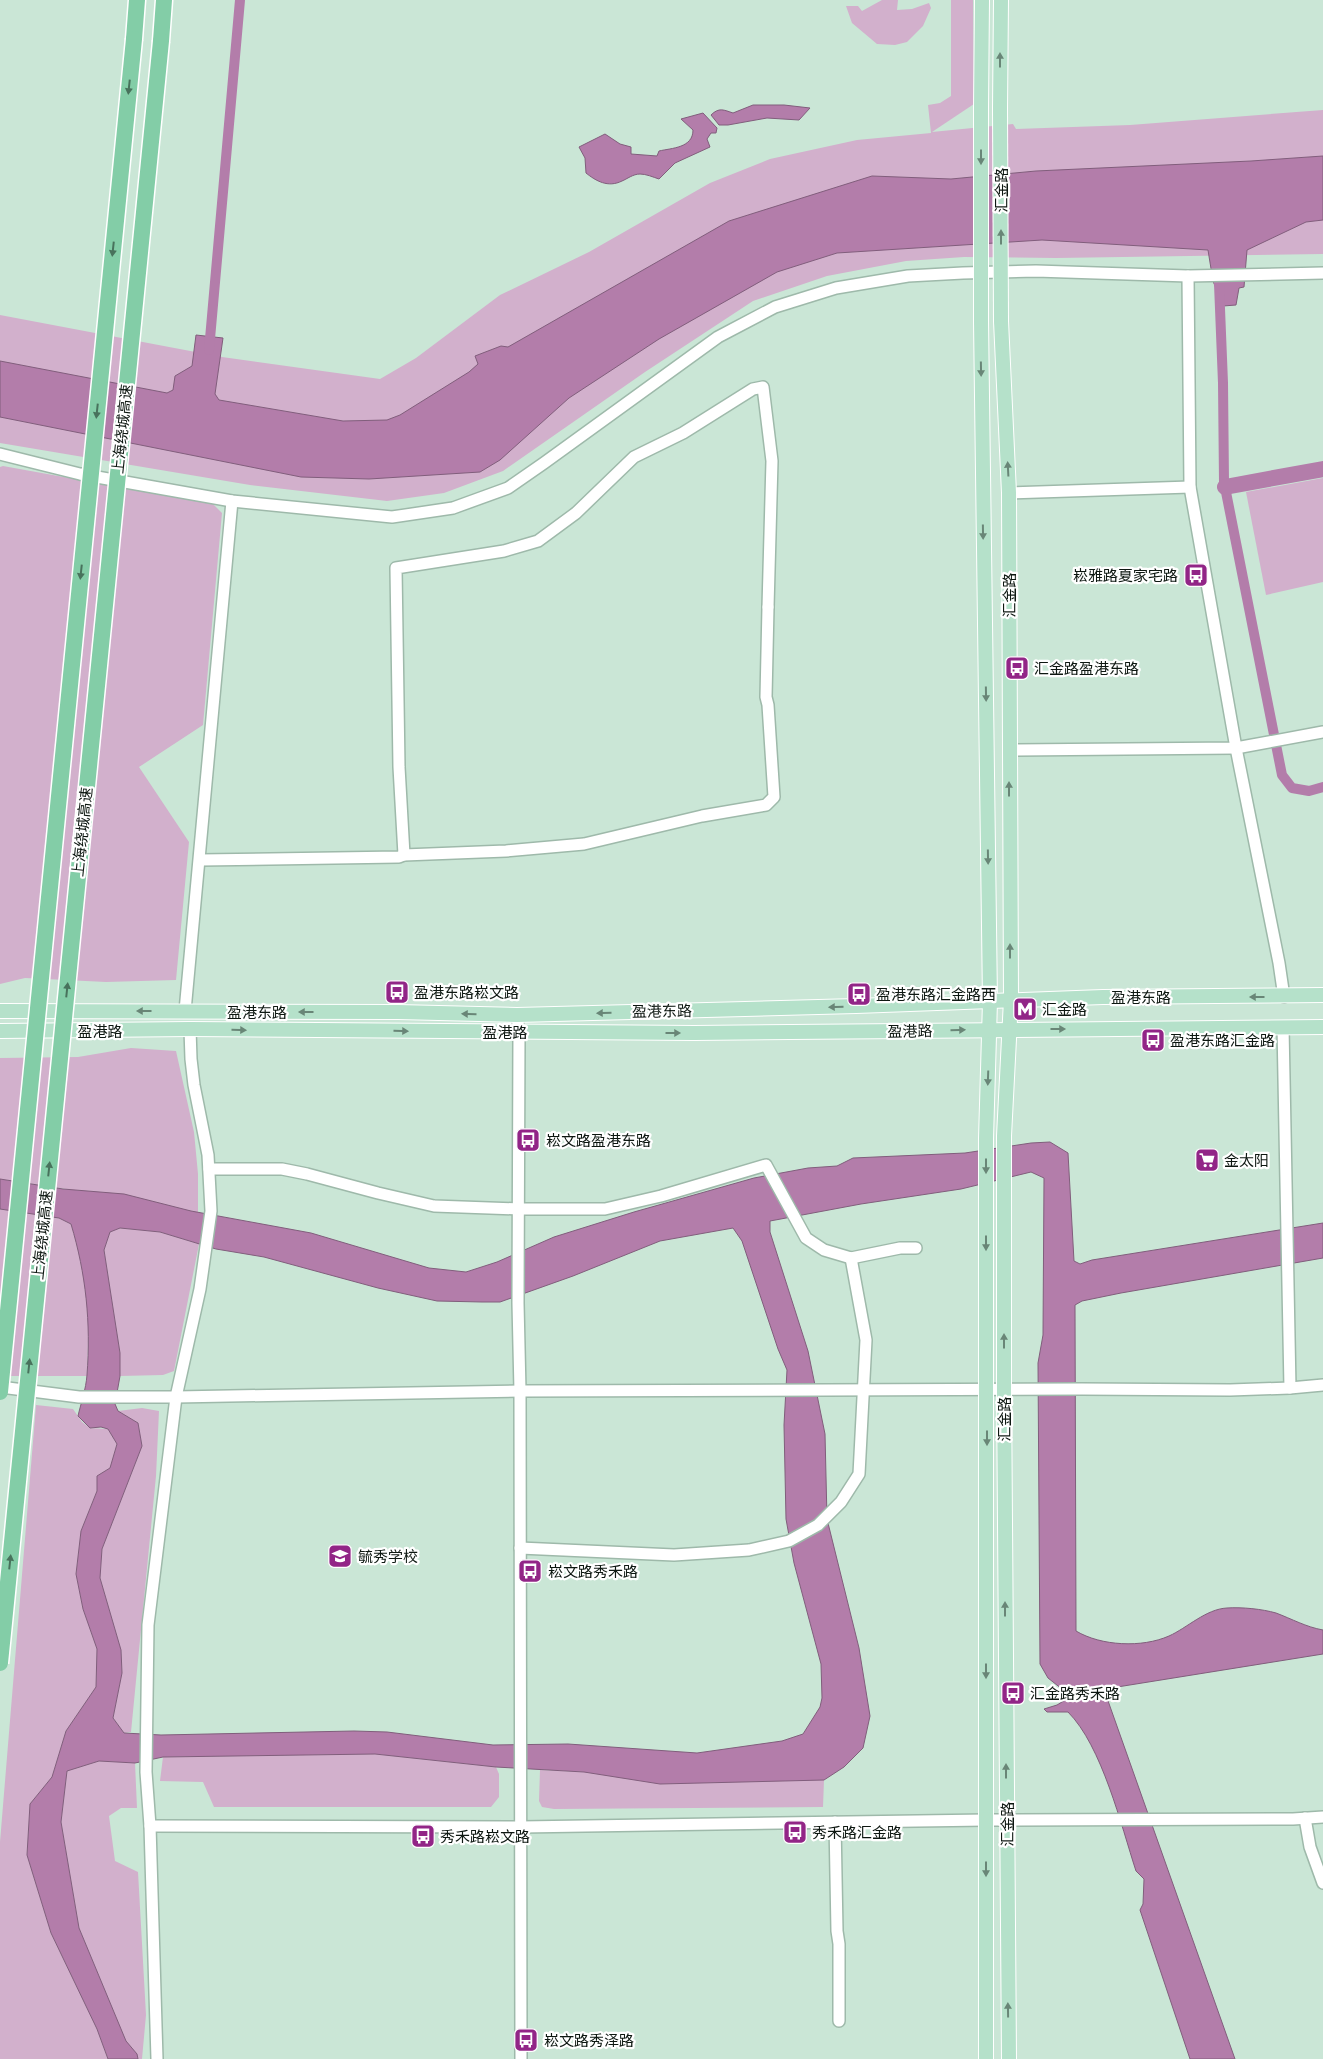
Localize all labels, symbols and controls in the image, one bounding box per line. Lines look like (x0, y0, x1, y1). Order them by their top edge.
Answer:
one-way arrow (996, 52, 1004, 68)
one-way arrow (125, 80, 133, 96)
one-way arrow (977, 149, 985, 165)
street label: 汇金路 (991, 167, 1012, 213)
one-way arrow (997, 229, 1005, 245)
one-way arrow (109, 241, 117, 257)
one-way arrow (977, 362, 985, 378)
street label: 上海绕城高速 (107, 383, 137, 475)
one-way arrow (93, 403, 101, 419)
one-way arrow (1004, 460, 1012, 476)
one-way arrow (980, 524, 988, 540)
bus stop icon: 崧雅路夏家宅路 (1183, 562, 1209, 588)
one-way arrow (77, 565, 85, 581)
place label: 崧雅路夏家宅路 (1073, 565, 1178, 586)
street label: 汇金路 (999, 572, 1020, 618)
bus stop icon: 汇金路盈港东路 (1004, 655, 1030, 681)
place label: 汇金路盈港东路 (1034, 658, 1139, 679)
one-way arrow (982, 687, 990, 703)
one-way arrow (1005, 780, 1013, 796)
street label: 上海绕城高速 (67, 786, 97, 878)
one-way arrow (984, 849, 992, 865)
one-way arrow (1006, 943, 1014, 959)
bus stop icon: 盈港东路崧文路 (384, 979, 410, 1005)
bus stop icon: 盈港东路汇金路西 (846, 981, 872, 1007)
one-way arrow (63, 982, 71, 998)
place label: 盈港东路崧文路 (414, 982, 519, 1003)
place label: 盈港东路汇金路西 (876, 984, 996, 1005)
street label: 盈港东路 (1111, 987, 1171, 1008)
one-way arrow (1249, 993, 1265, 1001)
metro station icon: 汇金路 (1012, 996, 1038, 1022)
place label: 汇金路 (1042, 999, 1087, 1020)
street label: 盈港东路 (632, 1000, 692, 1022)
street label: 盈港东路 (227, 1002, 287, 1023)
one-way arrow (828, 1003, 844, 1011)
one-way arrow (135, 1007, 151, 1015)
one-way arrow (298, 1008, 314, 1016)
one-way arrow (596, 1009, 612, 1017)
one-way arrow (460, 1010, 476, 1018)
street label: 盈港路 (887, 1020, 933, 1042)
street label: 盈港路 (77, 1021, 123, 1042)
street label: 盈港路 (482, 1022, 528, 1043)
one-way arrow (1051, 1025, 1067, 1033)
one-way arrow (231, 1026, 247, 1034)
one-way arrow (950, 1026, 966, 1034)
one-way arrow (393, 1027, 409, 1035)
bus stop icon: 盈港东路汇金路 (1140, 1027, 1166, 1053)
one-way arrow (665, 1029, 681, 1037)
place label: 盈港东路汇金路 (1170, 1030, 1275, 1051)
one-way arrow (984, 1071, 992, 1087)
bus stop icon: 崧文路盈港东路 (515, 1127, 541, 1153)
place label: 崧文路盈港东路 (546, 1130, 651, 1151)
supermarket icon: 金太阳 (1194, 1147, 1220, 1173)
place label: 金太阳 (1224, 1150, 1269, 1171)
one-way arrow (982, 1159, 990, 1175)
one-way arrow (45, 1161, 53, 1177)
street label: 上海绕城高速 (27, 1189, 57, 1281)
one-way arrow (982, 1235, 990, 1251)
one-way arrow (1000, 1332, 1008, 1348)
one-way arrow (26, 1358, 34, 1374)
street label: 汇金路 (994, 1396, 1015, 1442)
one-way arrow (983, 1430, 991, 1446)
school or university icon: 毓秀学校 (327, 1543, 353, 1569)
place label: 毓秀学校 (358, 1546, 418, 1567)
one-way arrow (6, 1554, 14, 1570)
bus stop icon: 崧文路秀禾路 (517, 1558, 543, 1584)
place label: 崧文路秀禾路 (548, 1561, 638, 1582)
one-way arrow (1001, 1600, 1009, 1616)
one-way arrow (982, 1663, 990, 1679)
bus stop icon: 汇金路秀禾路 (1000, 1680, 1026, 1706)
place label: 汇金路秀禾路 (1030, 1683, 1120, 1704)
one-way arrow (1002, 1763, 1010, 1779)
street label: 汇金路 (997, 1801, 1018, 1847)
bus stop icon: 秀禾路汇金路 (782, 1819, 808, 1845)
place label: 秀禾路汇金路 (812, 1822, 902, 1843)
bus stop icon: 秀禾路崧文路 (410, 1823, 436, 1849)
place label: 秀禾路崧文路 (440, 1826, 530, 1847)
one-way arrow (982, 1861, 990, 1877)
one-way arrow (1004, 2002, 1012, 2018)
bus stop icon: 崧文路秀泽路 (513, 2027, 539, 2053)
place label: 崧文路秀泽路 (544, 2030, 634, 2051)

